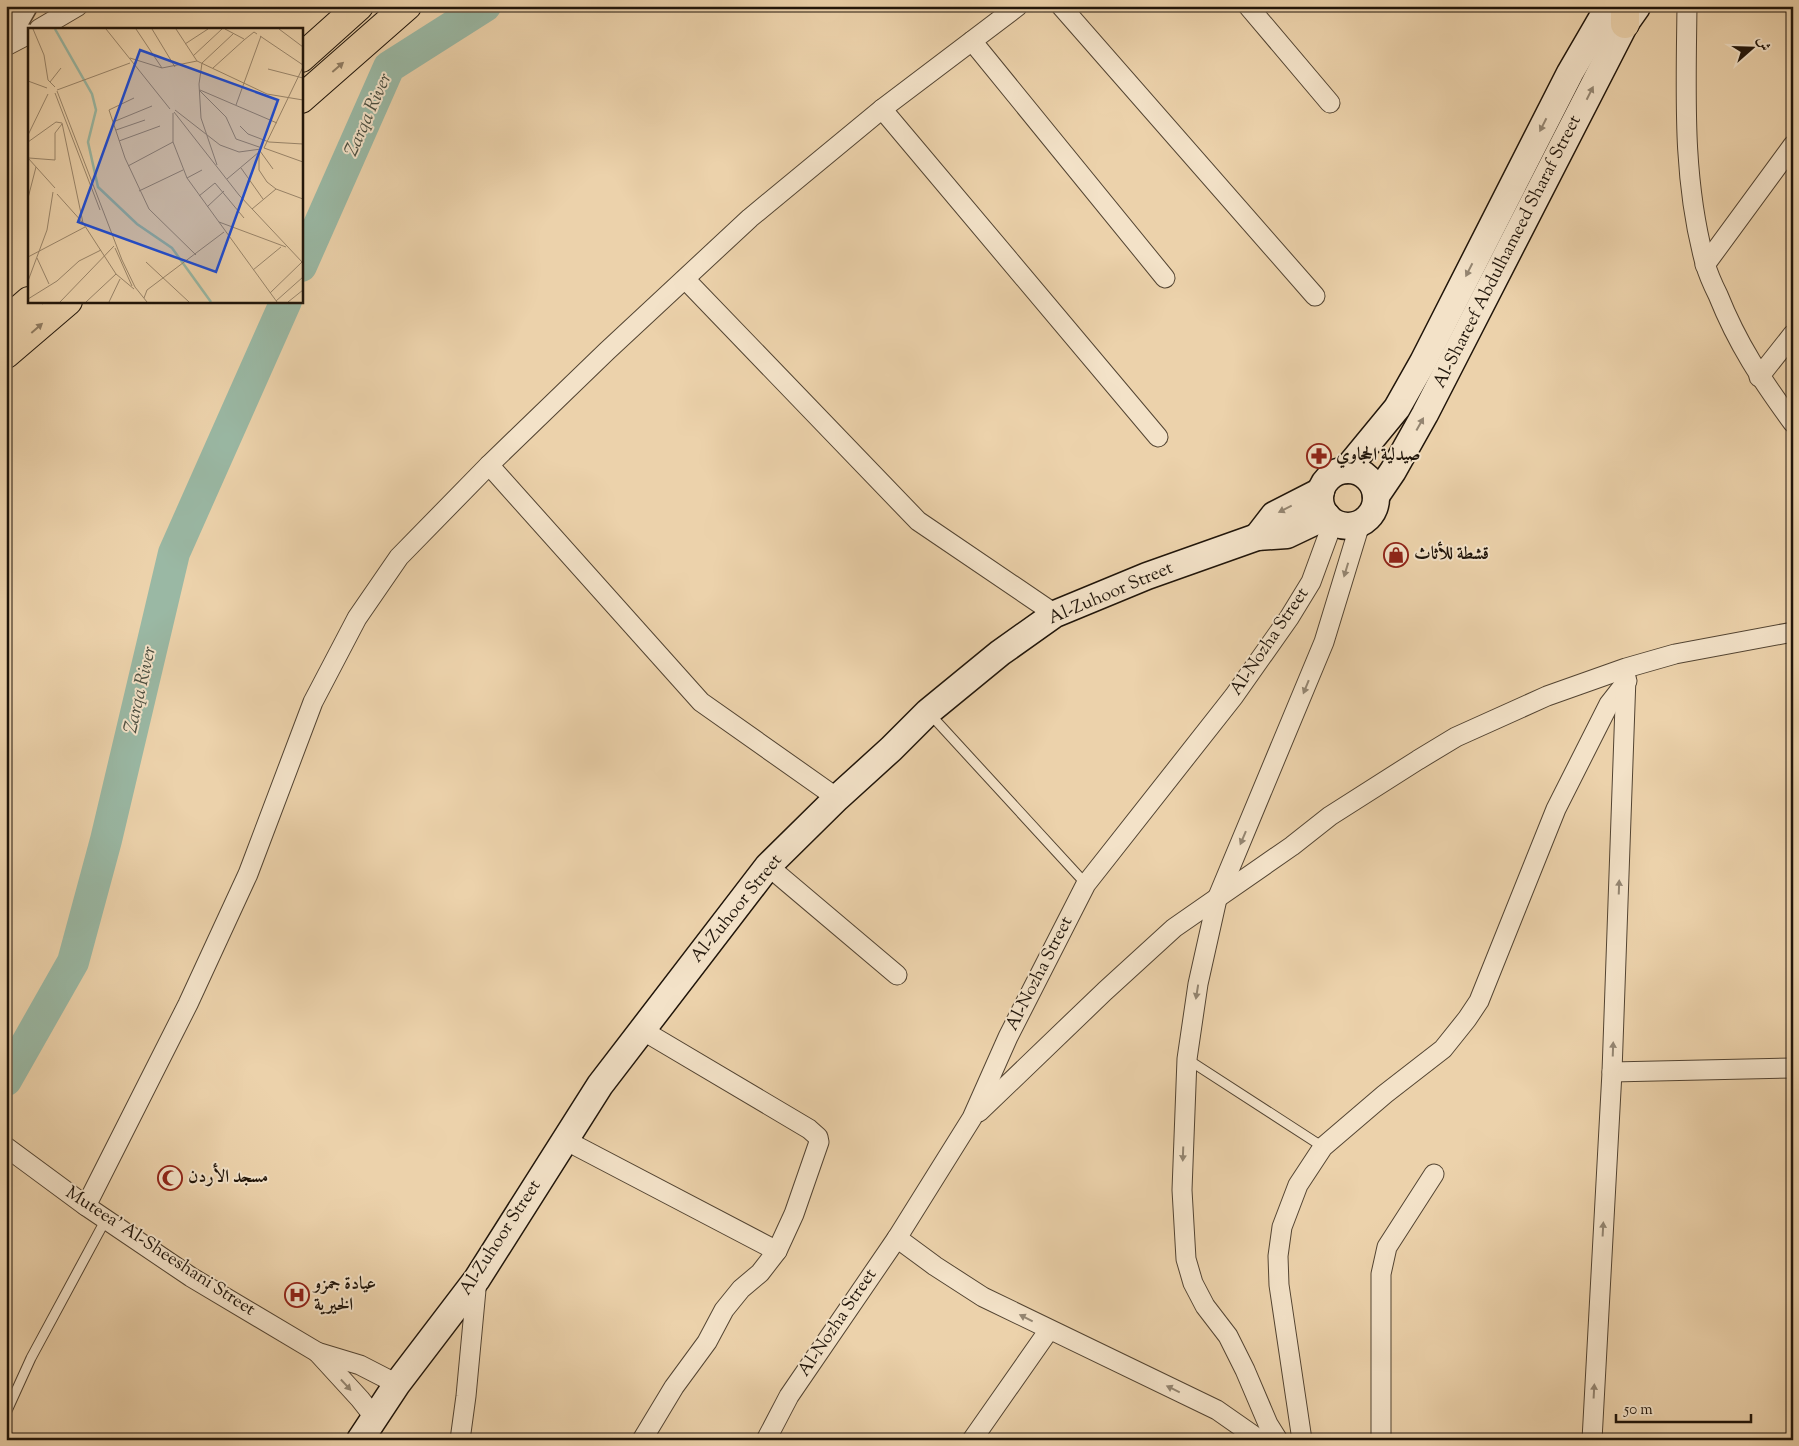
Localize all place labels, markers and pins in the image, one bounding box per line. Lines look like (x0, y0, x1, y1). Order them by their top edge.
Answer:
pharmacy icon: صيدلية الحجاوي (1306, 443, 1332, 469)
place label: صيدلية الحجاوي (1336, 443, 1421, 469)
place label: قشطة للأثاث (1414, 541, 1489, 568)
shop icon: قشطة للأثاث (1383, 542, 1409, 568)
place label: مسجد الأردن (188, 1162, 268, 1191)
mosque icon: مسجد الأردن (157, 1165, 183, 1191)
place label: عيادة جمزو الخيرية (312, 1272, 376, 1319)
hospital icon: عيادة جمزو الخيرية (284, 1282, 310, 1308)

